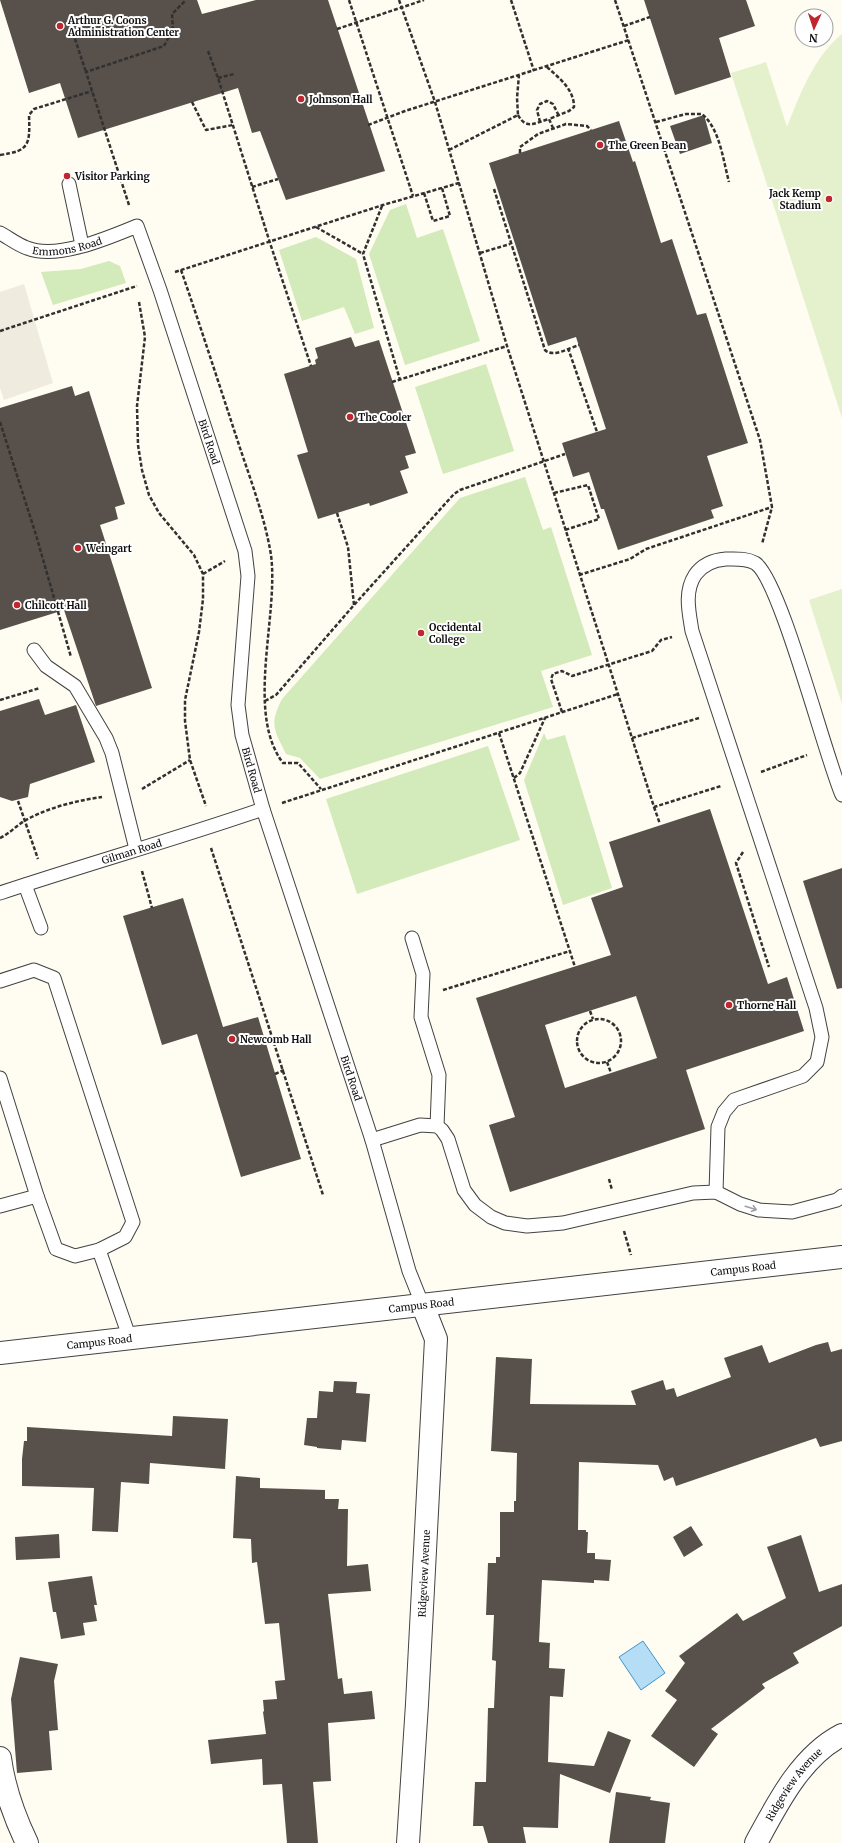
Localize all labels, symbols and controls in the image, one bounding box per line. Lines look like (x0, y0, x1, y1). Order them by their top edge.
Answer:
north arrow (794, 8, 834, 48)
place label: Arthur G. Coons Administration Center (67, 14, 179, 39)
marker: Arthur G. Coons Administration Center (55, 21, 65, 31)
text: N (808, 31, 818, 45)
place label: Johnson Hall (308, 93, 373, 106)
marker: Johnson Hall (296, 94, 306, 104)
place label: The Green Bean (608, 139, 686, 152)
marker: The Green Bean (595, 140, 605, 150)
place label: Visitor Parking (74, 170, 150, 183)
marker: Visitor Parking (62, 171, 72, 181)
place label: Jack Kemp Stadium (768, 187, 822, 212)
marker: Jack Kemp Stadium (824, 194, 834, 204)
street label: Emmons Road (31, 234, 103, 258)
place label: The Cooler (358, 411, 412, 424)
marker: The Cooler (345, 412, 355, 422)
street label: Bird Road (196, 417, 223, 466)
place label: Weingart (85, 542, 132, 555)
marker: Weingart (73, 543, 83, 553)
place label: Chilcott Hall (25, 599, 87, 612)
marker: Chilcott Hall (12, 600, 22, 610)
place label: Occidental College (429, 621, 482, 646)
marker: Occidental College (416, 628, 426, 638)
street label: Bird Road (239, 746, 265, 794)
street label: Gilman Road (100, 836, 163, 867)
place label: Thorne Hall (737, 999, 797, 1012)
marker: Thorne Hall (724, 1000, 734, 1010)
place label: Newcomb Hall (240, 1033, 312, 1046)
marker: Newcomb Hall (227, 1034, 237, 1044)
street label: Bird Road (338, 1054, 365, 1102)
one-way arrow (745, 1205, 758, 1212)
street label: Campus Road (710, 1258, 777, 1278)
street label: Campus Road (388, 1295, 455, 1315)
street label: Campus Road (66, 1331, 133, 1352)
street label: Ridgeview Avenue (415, 1529, 433, 1618)
street label: Ridgeview Avenue (763, 1745, 825, 1823)

